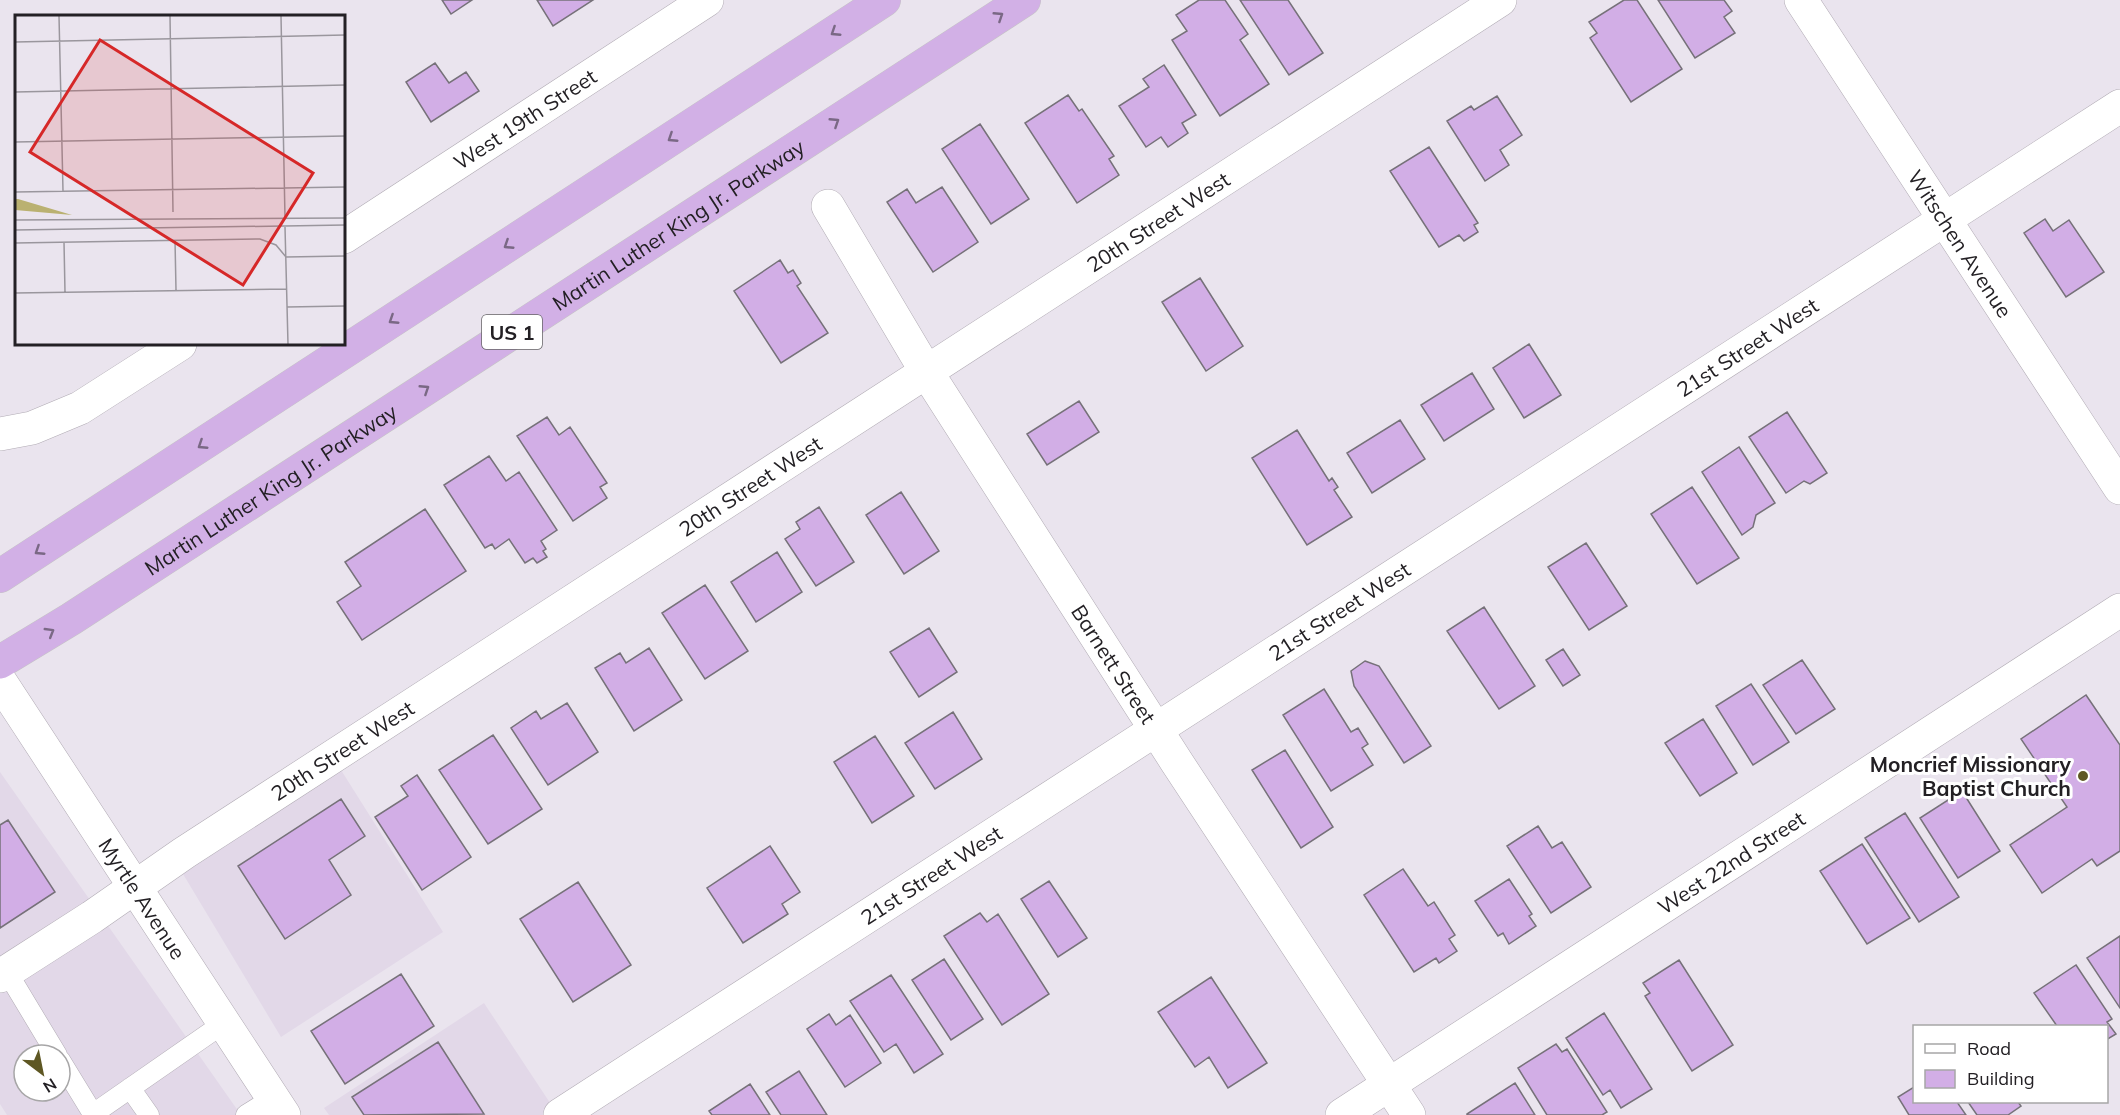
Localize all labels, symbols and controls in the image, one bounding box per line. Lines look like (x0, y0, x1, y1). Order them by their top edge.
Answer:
one-way arrow (992, 12, 1003, 23)
inset map (15, 15, 345, 345)
one-way arrow (831, 25, 842, 36)
street label: West 19th Street (449, 63, 601, 175)
one-way arrow (829, 118, 839, 130)
one-way arrow (667, 131, 678, 142)
street label: Martin Luther King Jr. Parkway (547, 133, 809, 316)
street label: Witschen Avenue (1902, 165, 2018, 322)
street label: 20th Street West (1082, 166, 1234, 278)
one-way arrow (504, 238, 515, 249)
street label: 21st Street West (1672, 292, 1823, 402)
one-way arrow (389, 313, 400, 324)
road number: US 1 (482, 315, 542, 349)
one-way arrow (418, 385, 429, 396)
street label: Martin Luther King Jr. Parkway (140, 398, 402, 581)
street label: 20th Street West (674, 430, 827, 542)
one-way arrow (198, 437, 208, 449)
one-way arrow (34, 544, 45, 555)
street label: 21st Street West (1264, 556, 1415, 666)
street label: Barnett Street (1066, 600, 1162, 728)
one-way arrow (44, 628, 54, 639)
street label: 20th Street West (266, 695, 419, 806)
place label: Moncrief Missionary Baptist Church (1870, 751, 2072, 801)
marker: Moncrief Missionary Baptist Church (2076, 769, 2090, 783)
street label: West 22nd Street (1653, 805, 1810, 920)
street label: 21st Street West (856, 820, 1007, 930)
street label: Myrtle Avenue (93, 833, 192, 964)
legend (1913, 1025, 2108, 1103)
text: Road (1967, 1037, 2011, 1060)
north arrow (12, 1043, 72, 1103)
text: Building (1967, 1067, 2035, 1090)
text: N (40, 1074, 60, 1097)

